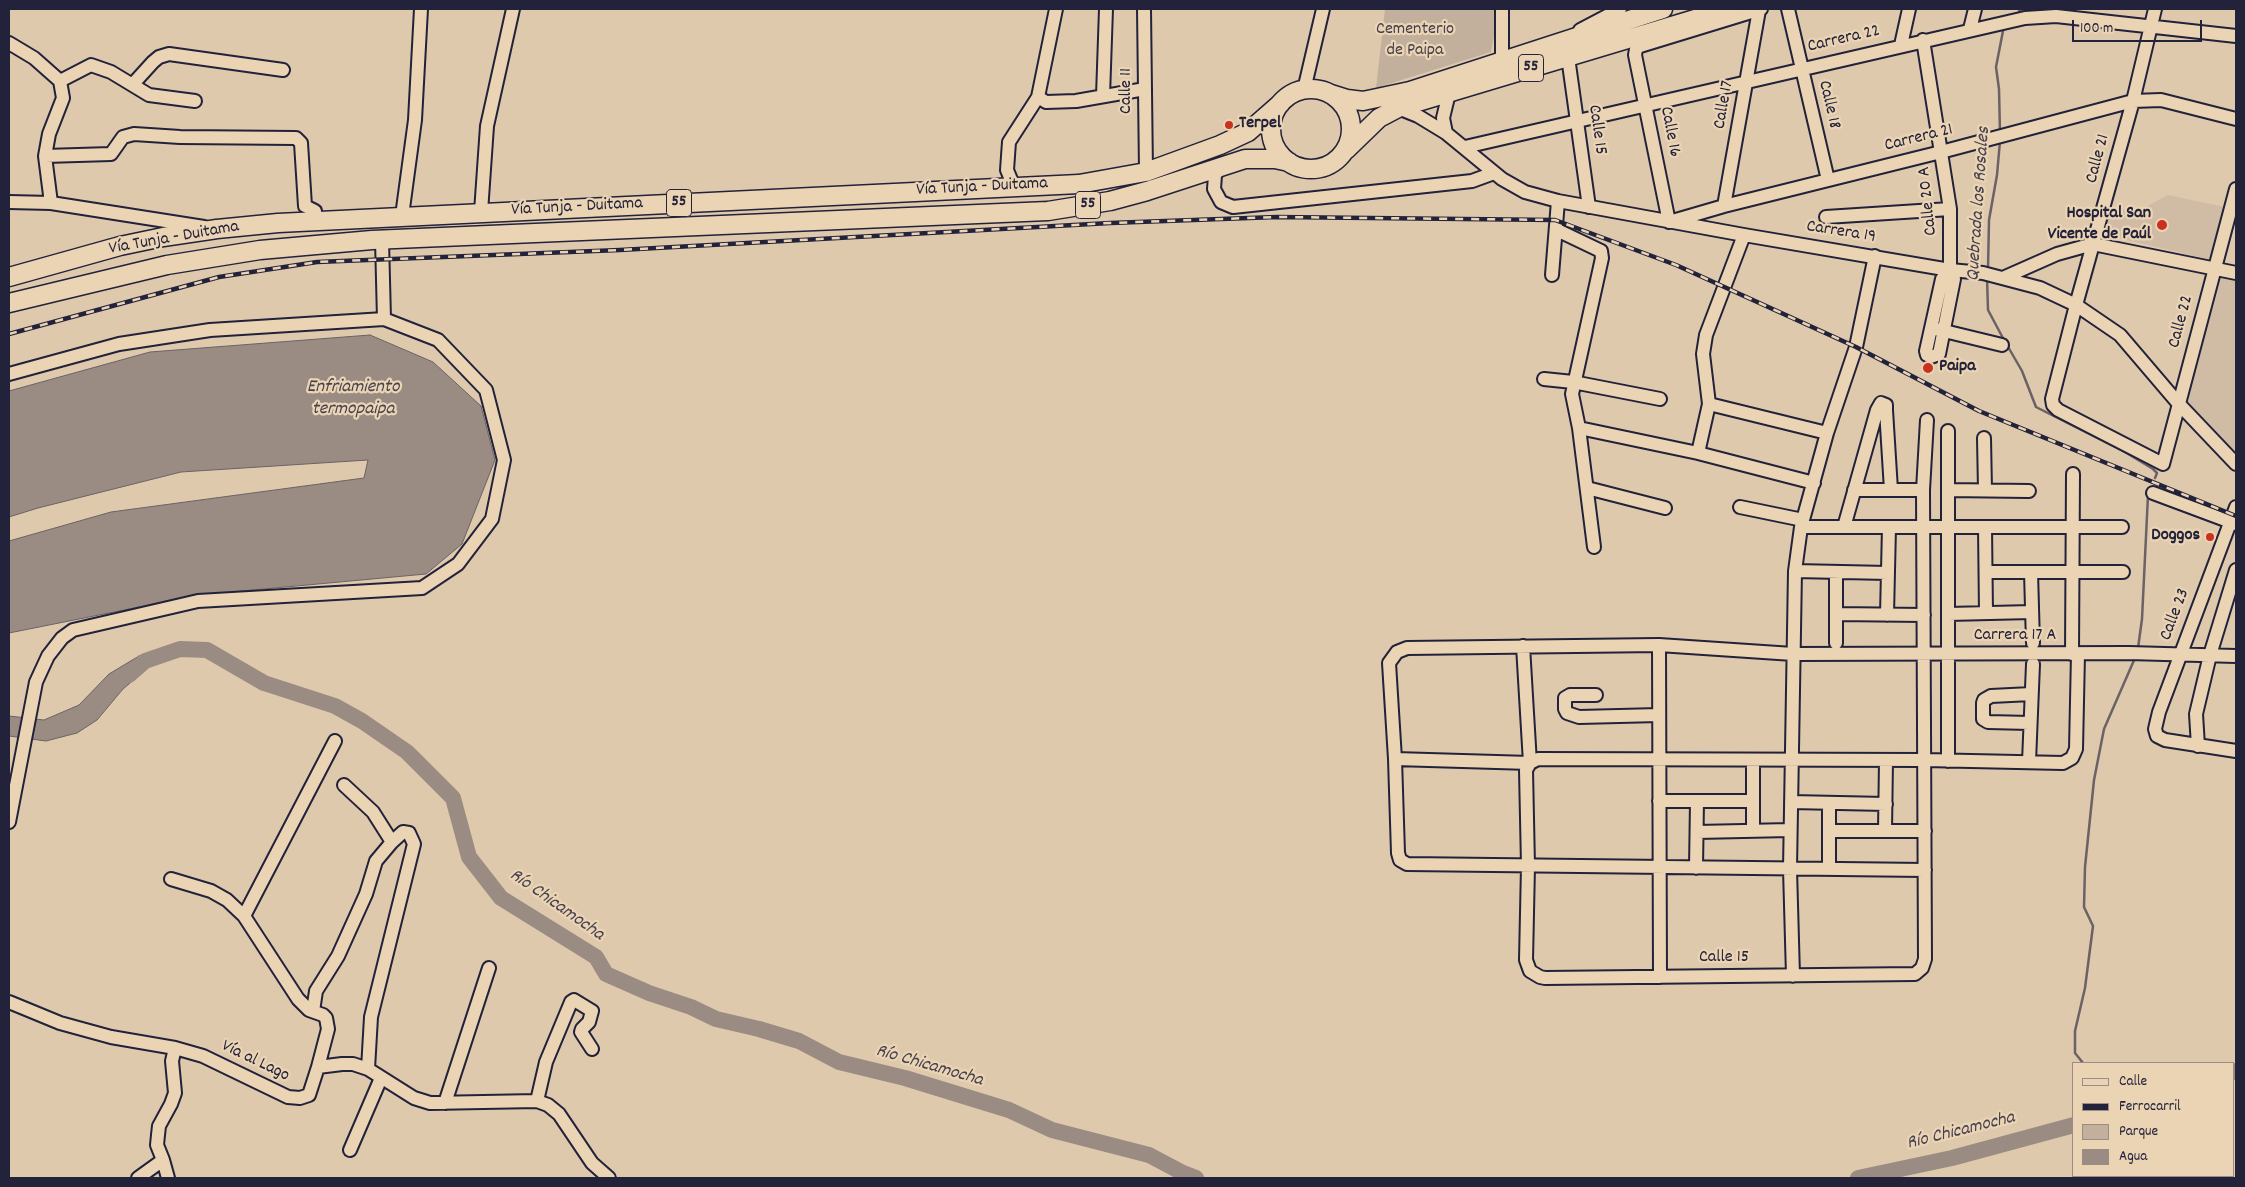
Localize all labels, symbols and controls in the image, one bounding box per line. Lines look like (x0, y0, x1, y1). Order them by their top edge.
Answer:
scale bar (2075, 10, 2205, 42)
text: 100 m (2080, 18, 2113, 40)
park label: Cementerio de Paipa (1376, 20, 1454, 62)
street label: Carrera 22 (1806, 21, 1882, 59)
road number: 55 (1518, 54, 1544, 82)
street label: Calle 11 (1117, 68, 1139, 114)
street label: Calle 17 (1710, 79, 1740, 131)
street label: Calle 18 (1812, 79, 1844, 131)
street label: Calle 15 (1582, 104, 1610, 156)
street label: Calle 16 (1654, 105, 1684, 159)
place label: Terpel (1239, 114, 1281, 136)
marker: Terpel (1223, 119, 1235, 131)
street label: Carrera 21 (1883, 120, 1955, 158)
water label: Quebrada los Rosales (1963, 126, 1997, 282)
street label: Calle 21 (2082, 132, 2116, 186)
street label: Calle 20 A (1915, 165, 1943, 237)
street label: Vía Tunja - Duitama (916, 174, 1048, 202)
road number: 55 (666, 190, 692, 217)
road number: 55 (1076, 192, 1100, 218)
street label: Vía Tunja - Duitama (511, 194, 643, 222)
place label: Hospital San Vicente de Paúl (2048, 204, 2151, 246)
street label: Vía Tunja - Duitama (107, 217, 241, 261)
street label: Carrera 19 (1805, 217, 1877, 249)
marker: Hospital San Vicente de Paúl (2155, 218, 2169, 232)
street label: Calle 22 (2165, 293, 2199, 351)
place label: Paipa (1939, 357, 1976, 379)
marker: Paipa (1921, 361, 1935, 375)
water label: Enfriamiento termopaipa (307, 377, 399, 421)
place label: Doggos (2151, 526, 2200, 548)
marker: Doggos (2204, 531, 2216, 543)
street label: Calle 23 (2156, 586, 2196, 644)
street label: Carrera 17 A (1974, 626, 2056, 648)
water label: Río Chicamocha (504, 865, 608, 947)
street label: Calle 15 (1699, 948, 1749, 970)
street label: Vía al Lago (217, 1036, 293, 1088)
water label: Río Chicamocha (873, 1041, 985, 1093)
legend (2072, 1062, 2235, 1177)
text: Calle (2119, 1071, 2147, 1093)
text: Ferrocarril (2119, 1096, 2181, 1118)
water label: Río Chicamocha (1905, 1108, 2017, 1156)
text: Parque (2119, 1121, 2158, 1143)
text: Agua (2119, 1146, 2147, 1168)

